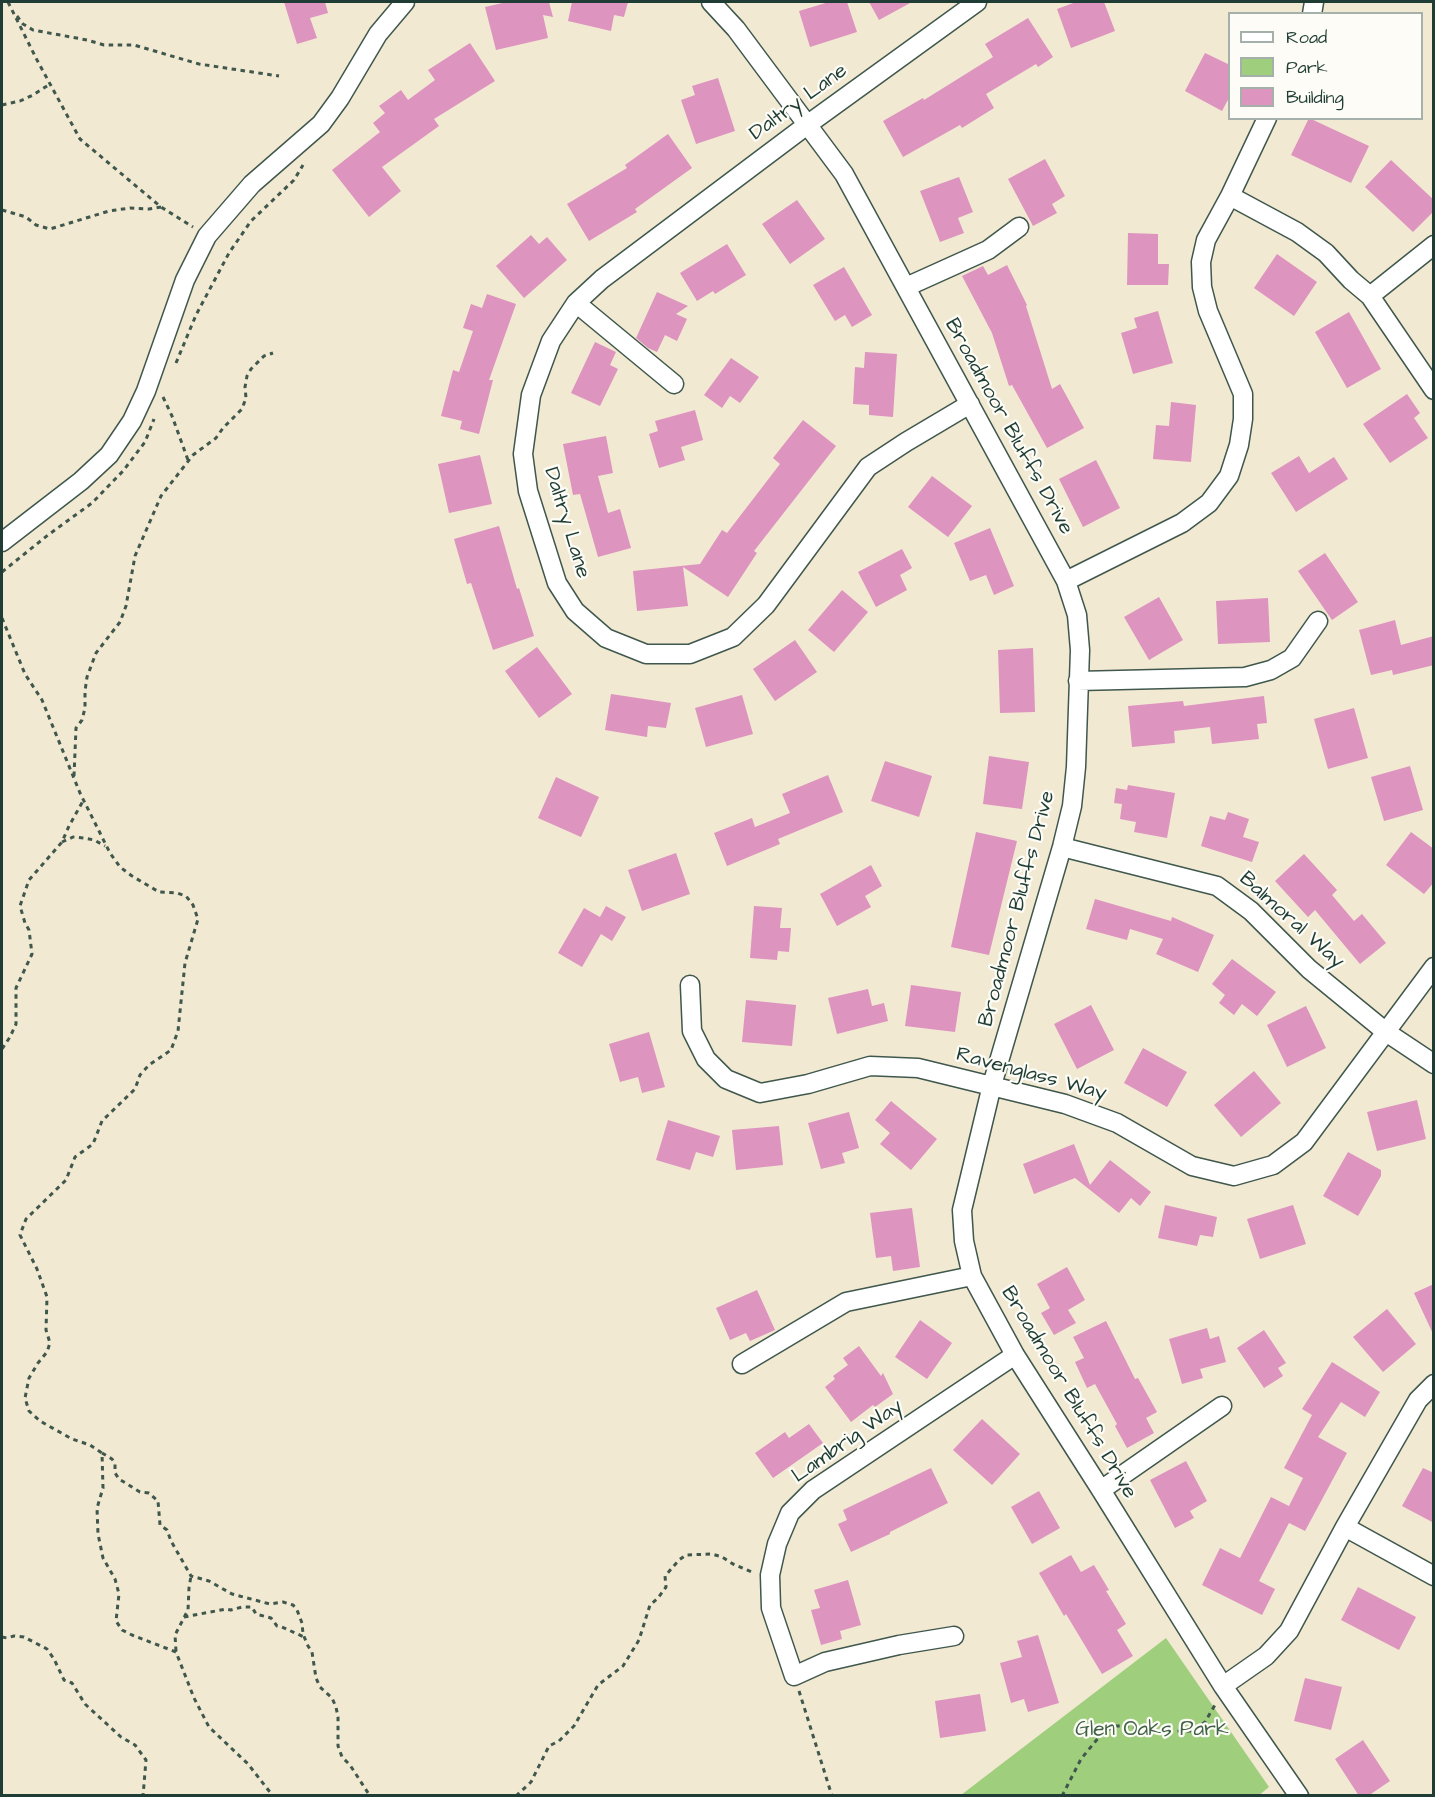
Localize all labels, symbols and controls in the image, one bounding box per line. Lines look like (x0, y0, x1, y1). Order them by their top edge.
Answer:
legend (1228, 12, 1423, 120)
text: Road (1286, 25, 1327, 50)
text: Park (1286, 55, 1328, 80)
street label: Daltry Lane (745, 59, 853, 147)
text: Building (1286, 85, 1344, 110)
street label: Broadmoor Bluffs Drive (938, 315, 1078, 539)
street label: Daltry Lane (537, 464, 595, 582)
street label: Broadmoor Bluffs Drive (974, 788, 1062, 1030)
street label: Balmoral Way (1233, 867, 1349, 975)
street label: Ravenglass Way (953, 1043, 1109, 1107)
street label: Broadmoor Bluffs Drive (995, 1282, 1141, 1504)
street label: Lambrig Way (788, 1395, 908, 1489)
park label: Glen Oaks Park (1075, 1718, 1229, 1744)

